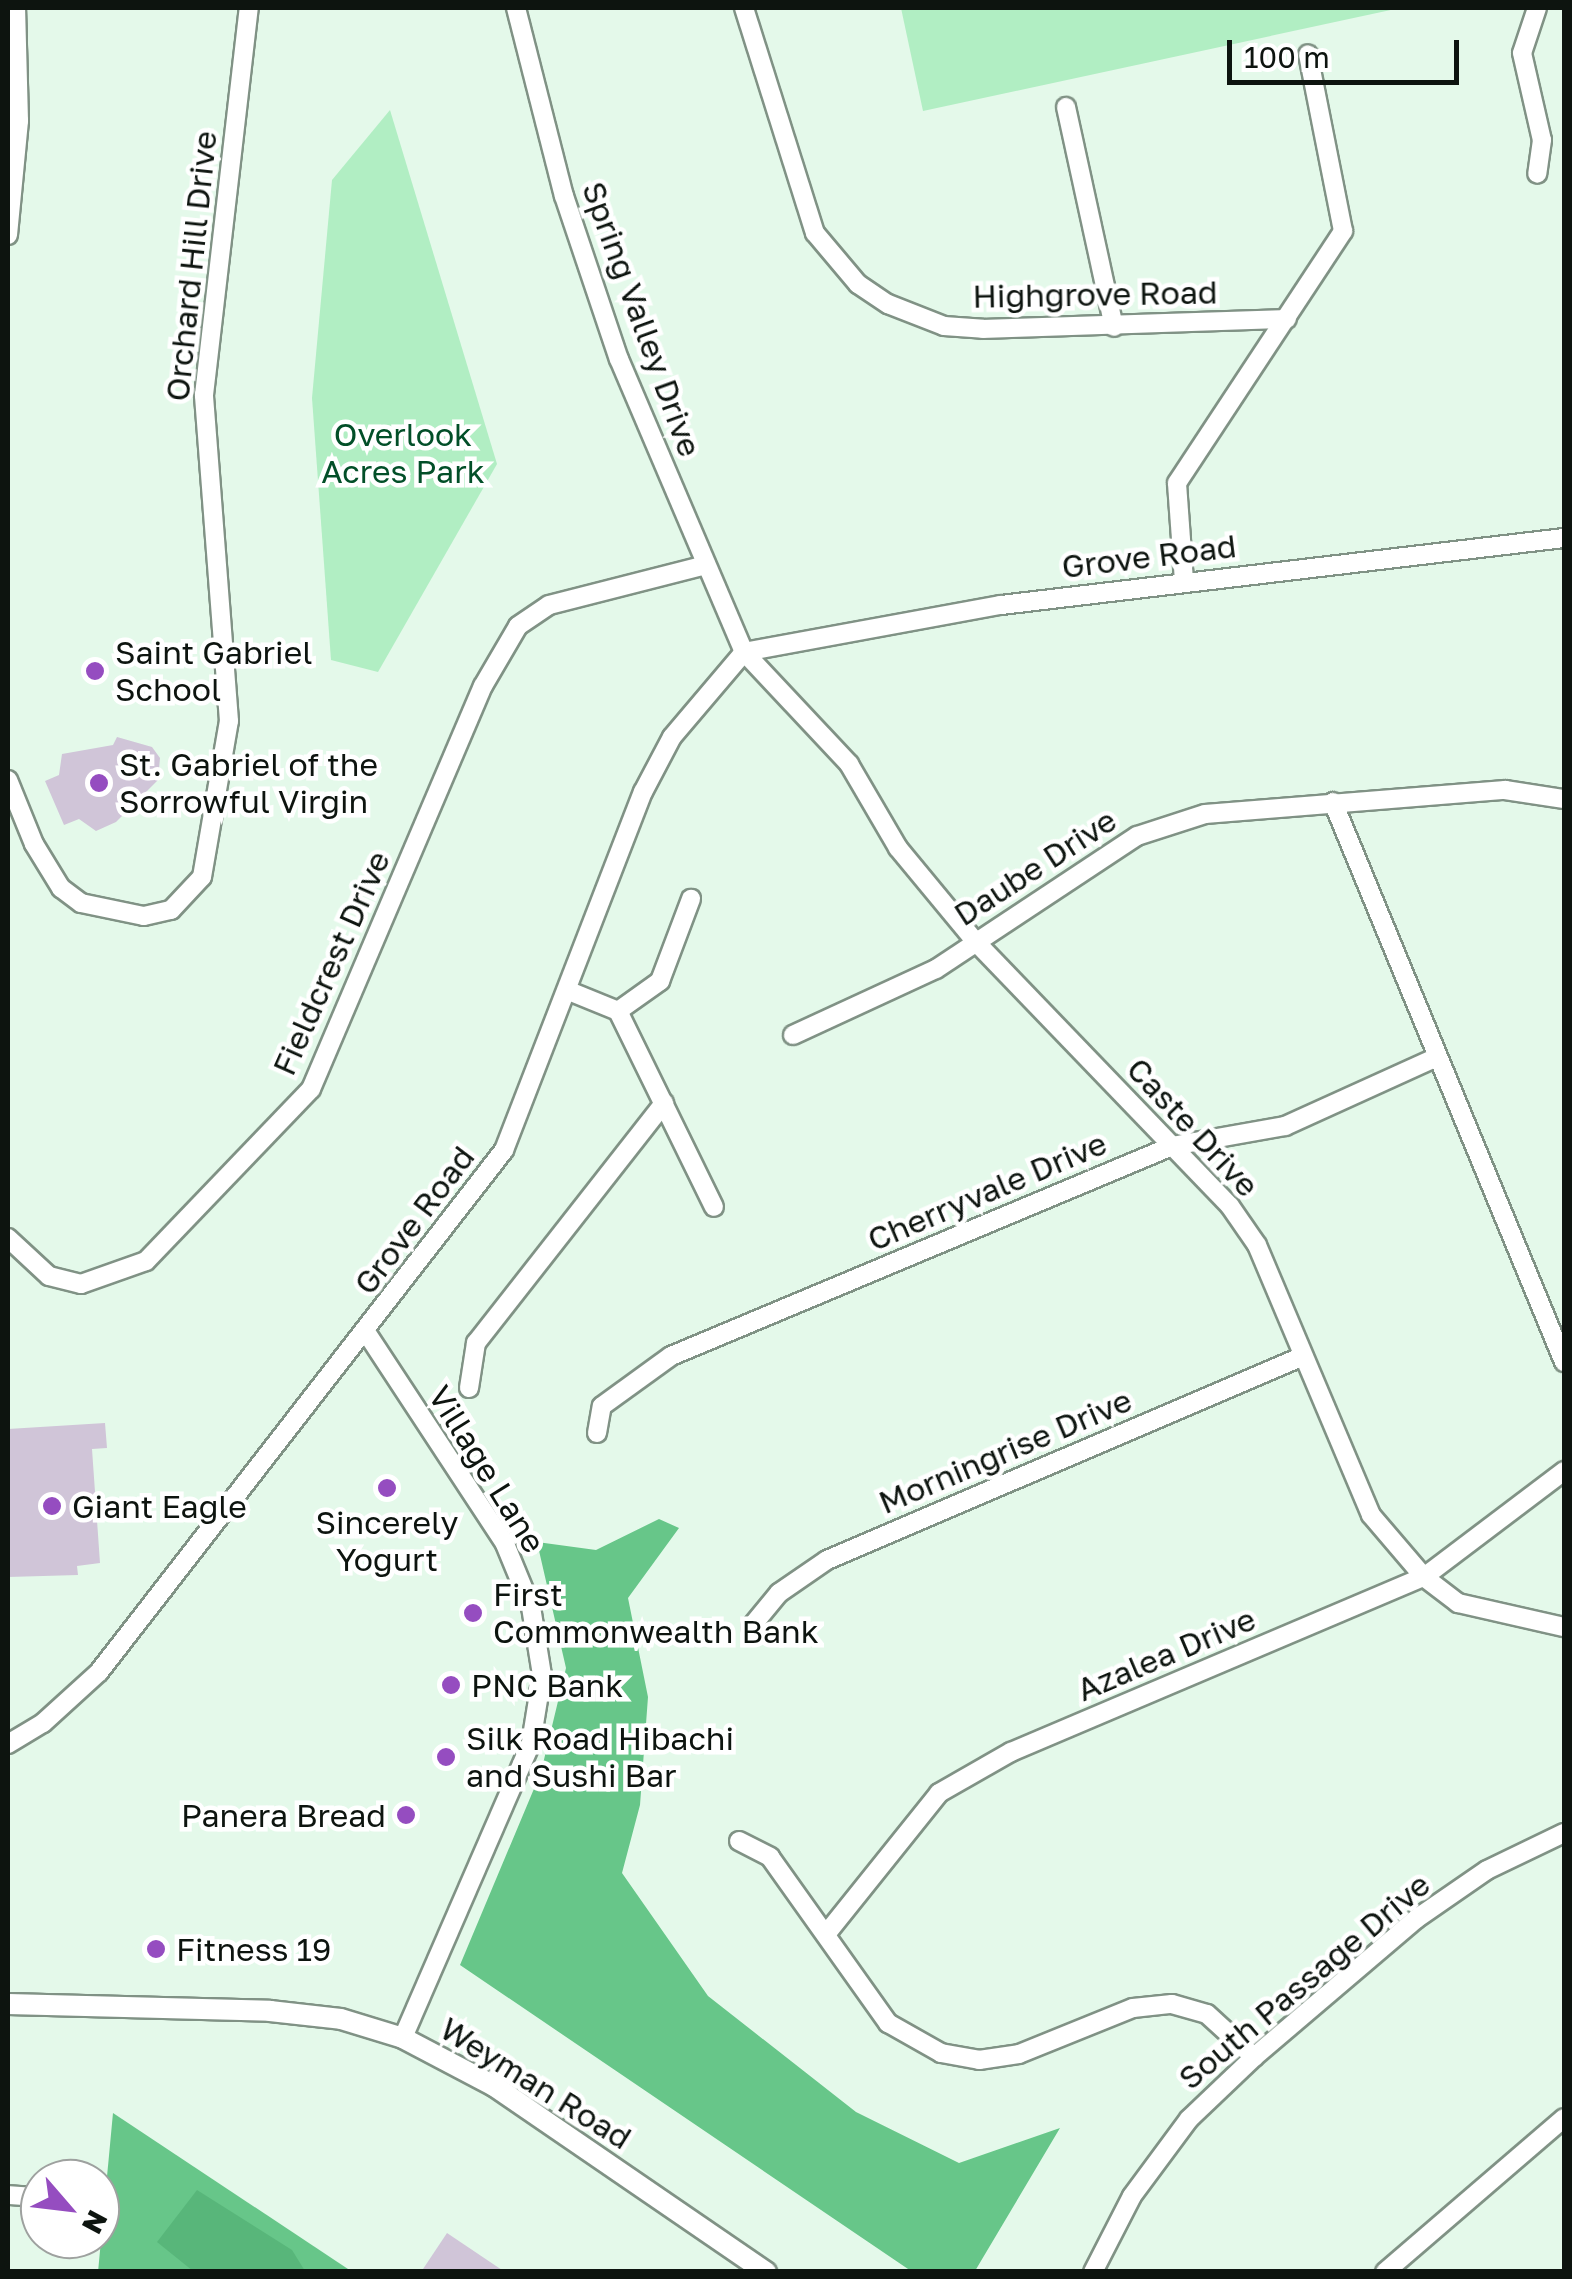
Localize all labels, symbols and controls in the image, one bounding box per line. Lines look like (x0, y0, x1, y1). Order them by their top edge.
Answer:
scale bar (1232, 20, 1464, 82)
text: 100 m (1244, 39, 1330, 75)
street label: Orchard Hill Drive (158, 129, 224, 403)
street label: Spring Valley Drive (574, 176, 710, 462)
street label: Highgrove Road (972, 273, 1218, 315)
park label: Overlook Acres Park (321, 416, 485, 491)
street label: Grove Road (1060, 526, 1238, 586)
place label: Saint Gabriel School (115, 634, 312, 709)
marker: Saint Gabriel School (84, 660, 106, 682)
place label: St. Gabriel of the Sorrowful Virgin (119, 746, 378, 821)
marker: St. Gabriel of the Sorrowful Virgin (88, 772, 110, 794)
street label: Daube Drive (947, 800, 1123, 934)
street label: Fieldcrest Drive (264, 845, 398, 1081)
street label: Caste Drive (1119, 1050, 1267, 1204)
street label: Cherryvale Drive (862, 1123, 1112, 1259)
street label: Grove Road (346, 1138, 482, 1302)
street label: Village Lane (420, 1378, 554, 1560)
street label: Morningrise Drive (873, 1380, 1137, 1522)
marker: Sincerely Yogurt (376, 1477, 398, 1499)
place label: Giant Eagle (72, 1487, 247, 1525)
marker: Giant Eagle (41, 1495, 63, 1517)
place label: Sincerely Yogurt (316, 1504, 458, 1579)
place label: First Commonwealth Bank (493, 1576, 819, 1651)
street label: Azalea Drive (1071, 1599, 1261, 1709)
marker: First Commonwealth Bank (462, 1602, 484, 1624)
place label: PNC Bank (471, 1666, 623, 1704)
marker: PNC Bank (440, 1674, 462, 1696)
place label: Silk Road Hibachi and Sushi Bar (466, 1720, 734, 1795)
marker: Silk Road Hibachi and Sushi Bar (435, 1746, 457, 1768)
place label: Panera Bread (181, 1796, 386, 1834)
marker: Panera Bread (395, 1804, 417, 1826)
street label: South Passage Drive (1171, 1865, 1437, 2097)
place label: Fitness 19 (176, 1930, 331, 1968)
marker: Fitness 19 (145, 1938, 167, 1960)
street label: Weyman Road (433, 2009, 639, 2157)
north arrow (20, 2159, 120, 2259)
text: N (76, 2205, 115, 2240)

